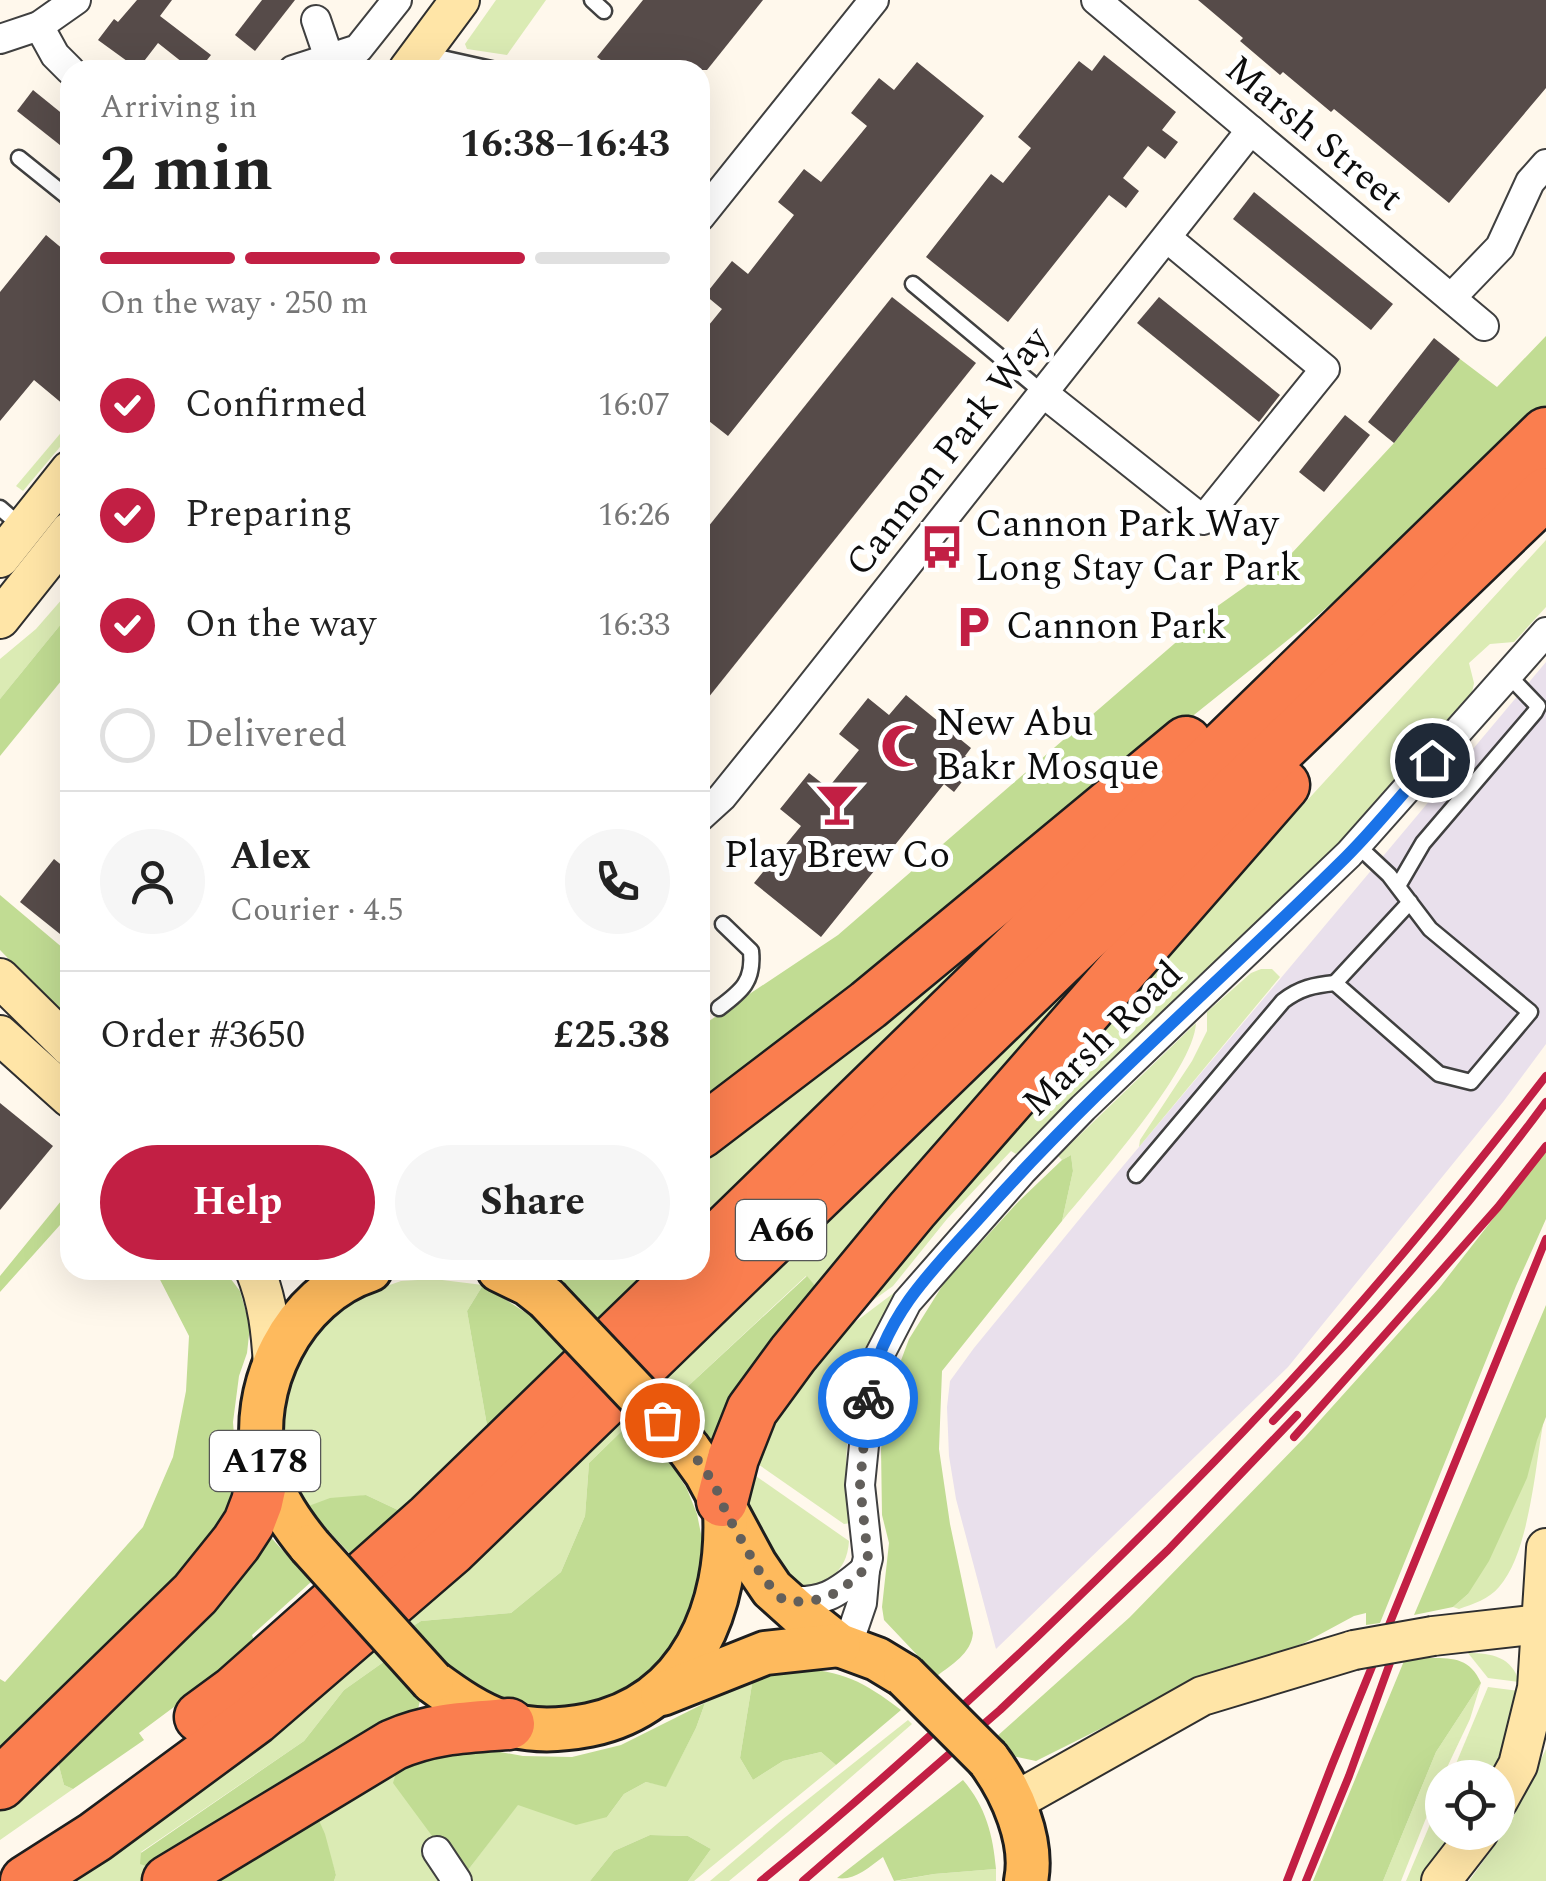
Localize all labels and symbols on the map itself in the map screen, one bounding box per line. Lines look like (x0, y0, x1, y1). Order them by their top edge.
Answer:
street label: Marsh Street (1212, 42, 1416, 226)
street label: Cannon Park Way (832, 313, 1065, 589)
place label: Cannon Park Way Long Stay Car Park (975, 496, 1301, 598)
bus stop icon: Cannon Park Way Long Stay Car Park (918, 523, 966, 571)
place label: Cannon Park (1006, 598, 1227, 656)
parking icon: Cannon Park (949, 603, 997, 651)
place label: New Abu Bakr Mosque (936, 695, 1159, 797)
pin (1390, 718, 1475, 803)
mosque icon: New Abu Bakr Mosque (879, 722, 927, 770)
bar icon: Play Brew Co (813, 780, 861, 828)
place label: Play Brew Co (724, 827, 950, 885)
street label: Marsh Road (1010, 947, 1196, 1131)
road number: A66 (736, 1200, 826, 1260)
courier (818, 1348, 918, 1448)
pin (620, 1378, 705, 1463)
road number: A178 (210, 1431, 320, 1491)

